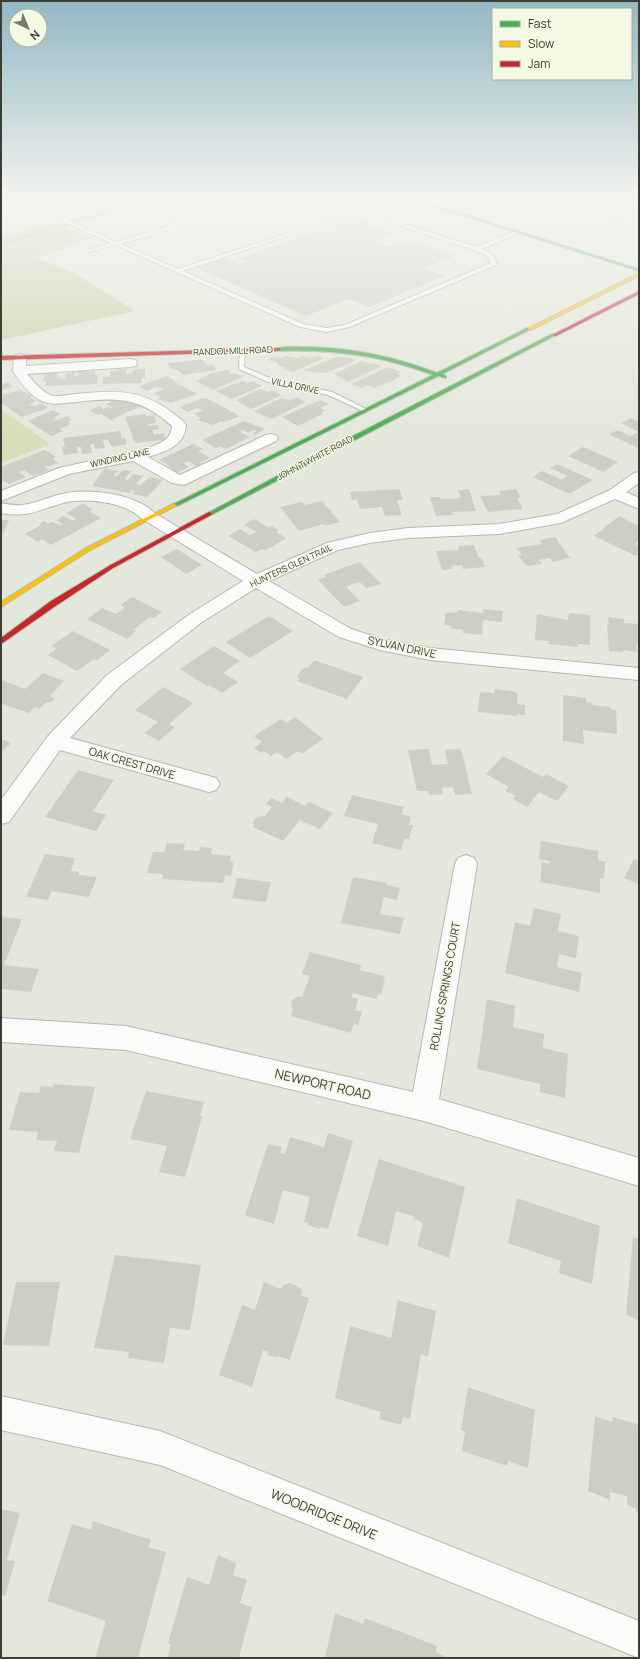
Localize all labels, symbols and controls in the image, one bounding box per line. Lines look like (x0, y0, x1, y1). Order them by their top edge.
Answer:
north arrow (8, 8, 48, 48)
legend (492, 8, 632, 80)
text: Fast (528, 15, 552, 32)
text: N (27, 27, 43, 44)
text: Slow (528, 35, 554, 52)
text: Jam (528, 55, 550, 72)
street label: RANDOL MILL ROAD (193, 343, 273, 358)
street label: VILLA DRIVE (270, 374, 320, 397)
street label: JOHN T WHITE ROAD (274, 432, 355, 483)
street label: WINDING LANE (89, 444, 151, 471)
street label: HUNTERS GLEN TRAIL (247, 541, 335, 590)
street label: SYLVAN DRIVE (366, 632, 438, 661)
street label: OAK CREST DRIVE (87, 743, 177, 782)
street label: ROLLING SPRINGS COURT (426, 920, 463, 1051)
street label: NEWPORT ROAD (273, 1064, 373, 1104)
street label: WOODRIDGE DRIVE (268, 1484, 380, 1544)

